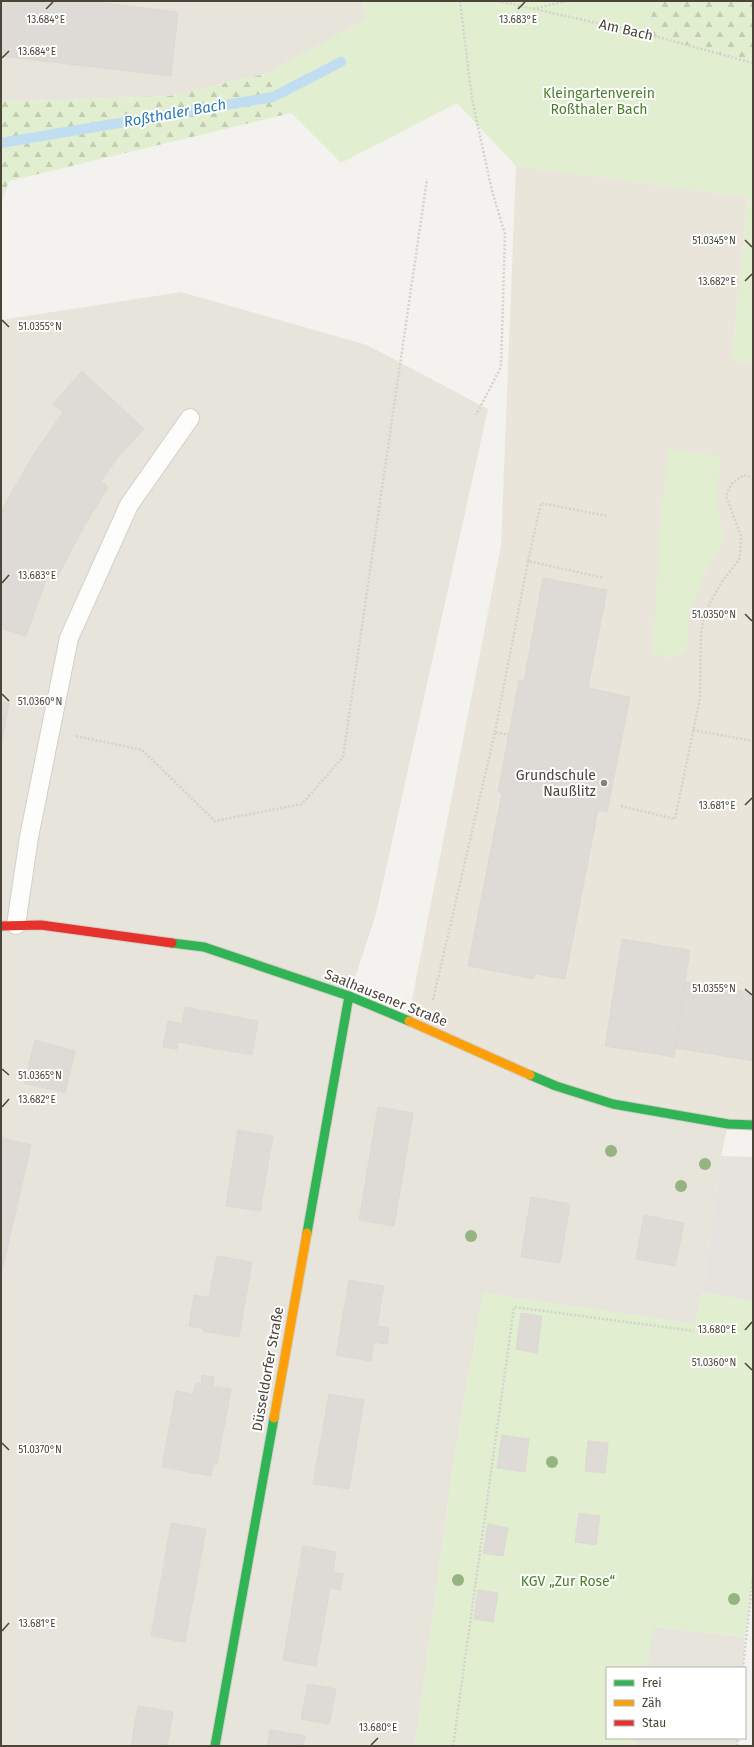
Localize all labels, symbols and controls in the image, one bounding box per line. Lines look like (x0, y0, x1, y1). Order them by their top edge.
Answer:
text: 13.684°E (27, 14, 65, 26)
text: 13.683°E (499, 14, 537, 26)
street label: Am Bach (597, 16, 655, 44)
text: 13.684°E (18, 46, 56, 58)
park label: Kleingartenverein Roßthaler Bach (543, 85, 655, 118)
water label: Roßthaler Bach (122, 95, 228, 131)
text: 51.0345°N (692, 235, 736, 247)
text: 13.682°E (698, 276, 736, 288)
text: 51.0355°N (18, 321, 62, 333)
text: 13.683°E (18, 570, 56, 582)
text: 51.0350°N (692, 609, 736, 621)
text: 51.0360°N (18, 696, 62, 708)
place label: Grundschule Naußlitz (516, 767, 596, 800)
marker: Grundschule Naußlitz (599, 778, 609, 788)
text: 13.681°E (698, 800, 736, 812)
street label: Saalhausener Straße (322, 966, 450, 1030)
text: 51.0355°N (692, 983, 736, 995)
text: 51.0365°N (18, 1070, 62, 1082)
text: 13.682°E (18, 1094, 56, 1106)
street label: Düsseldorfer Straße (249, 1305, 287, 1433)
text: 13.680°E (698, 1324, 736, 1336)
text: 51.0360°N (692, 1357, 736, 1369)
text: 51.0370°N (18, 1444, 62, 1456)
park label: KGV „Zur Rose“ (521, 1573, 616, 1590)
text: 13.681°E (18, 1618, 56, 1630)
legend (606, 1667, 746, 1739)
text: Frei (642, 1676, 662, 1690)
text: Zäh (642, 1696, 662, 1710)
text: Stau (642, 1716, 666, 1730)
text: 13.680°E (359, 1722, 397, 1734)

